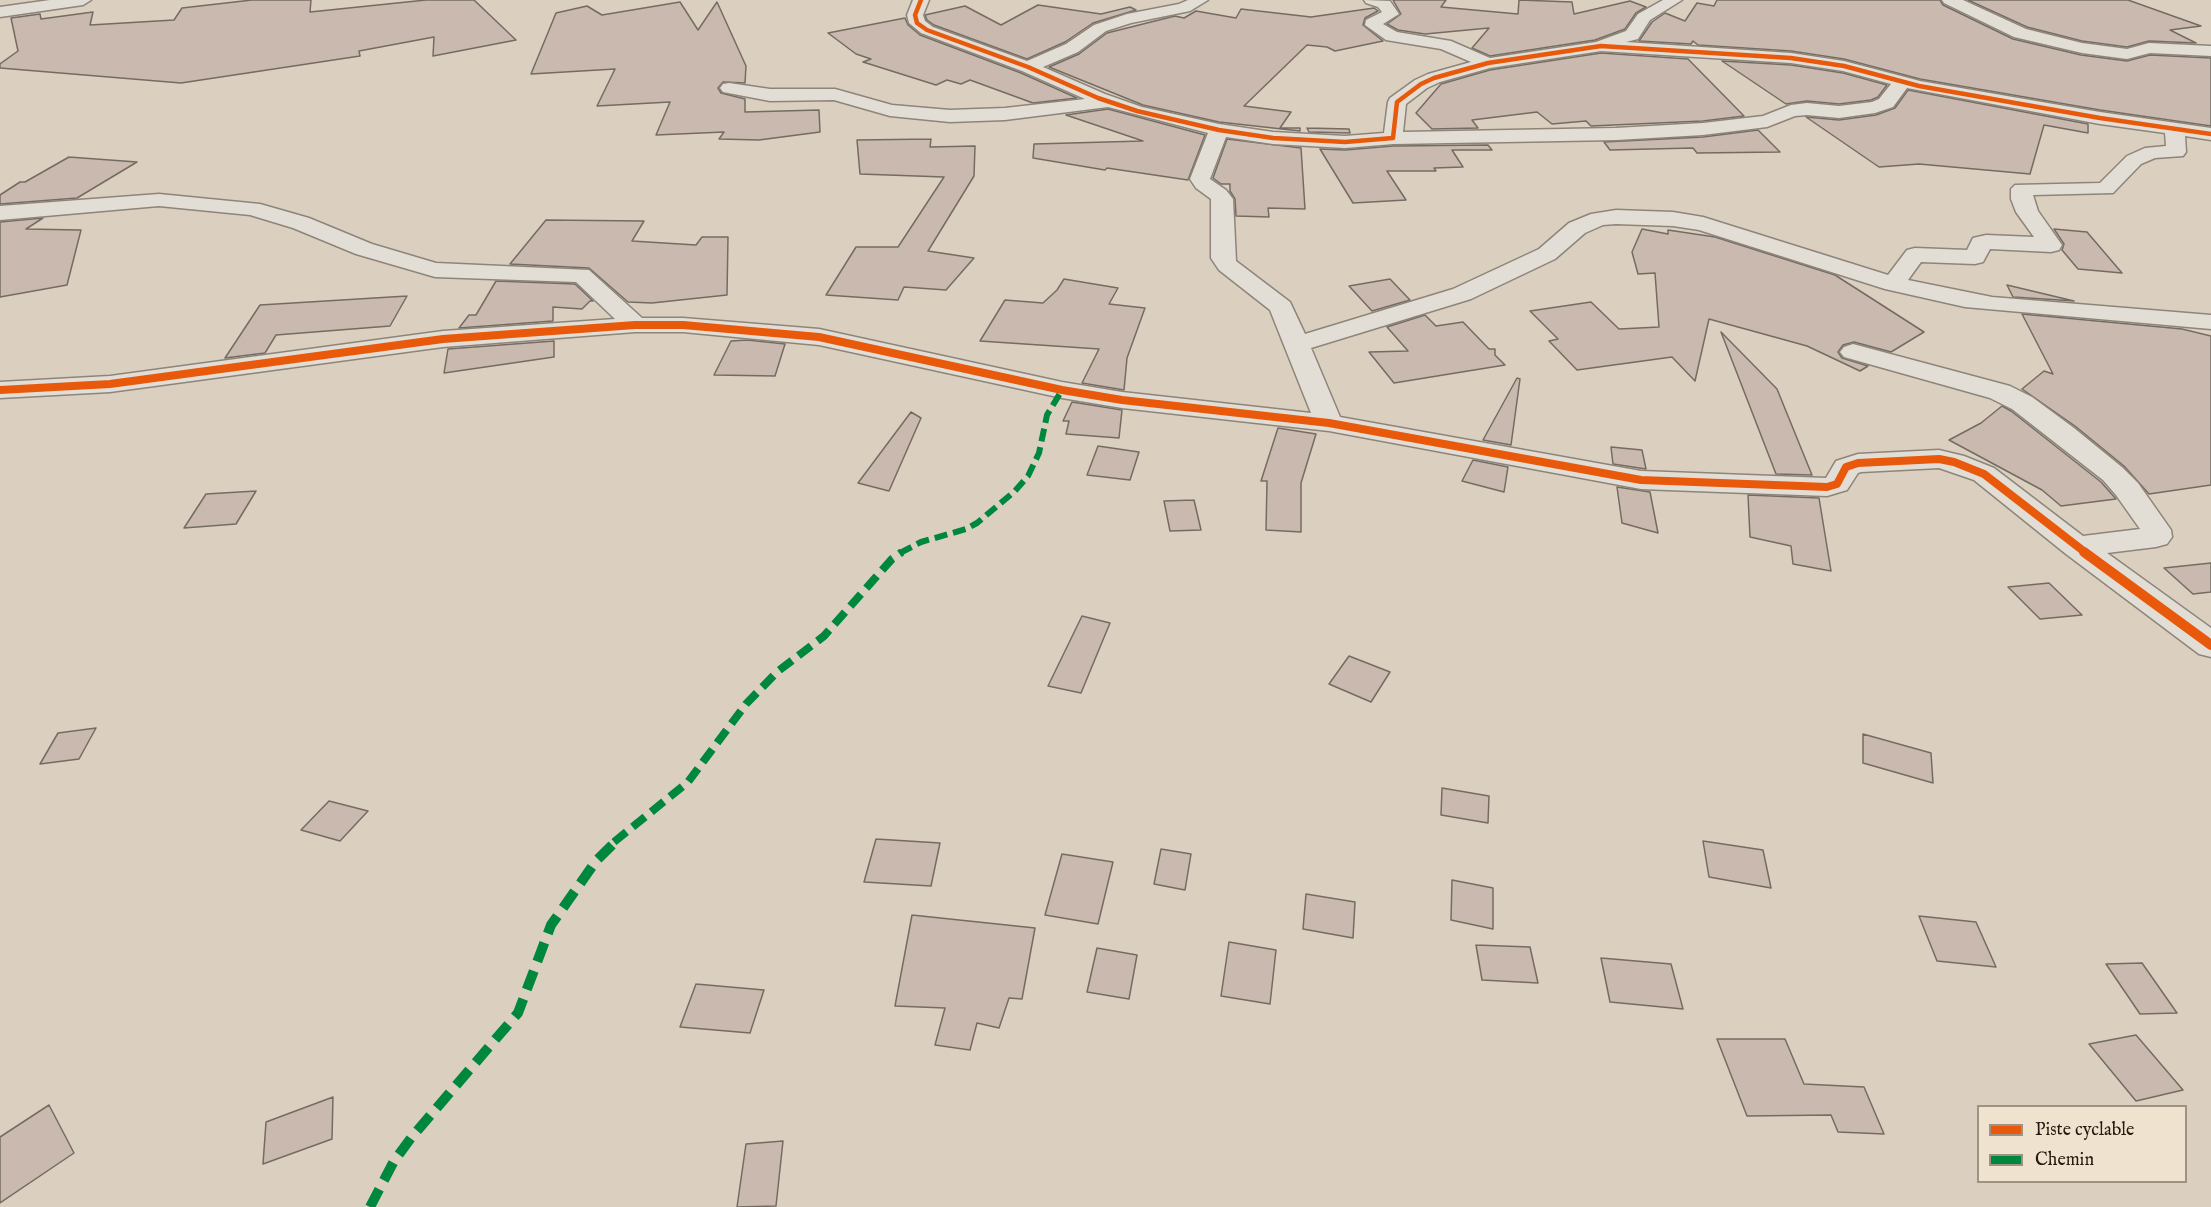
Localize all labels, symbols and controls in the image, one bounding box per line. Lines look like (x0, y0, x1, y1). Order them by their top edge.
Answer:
legend (1977, 1105, 2187, 1183)
text: Piste cyclable (2035, 1119, 2134, 1142)
text: Chemin (2035, 1149, 2094, 1172)

